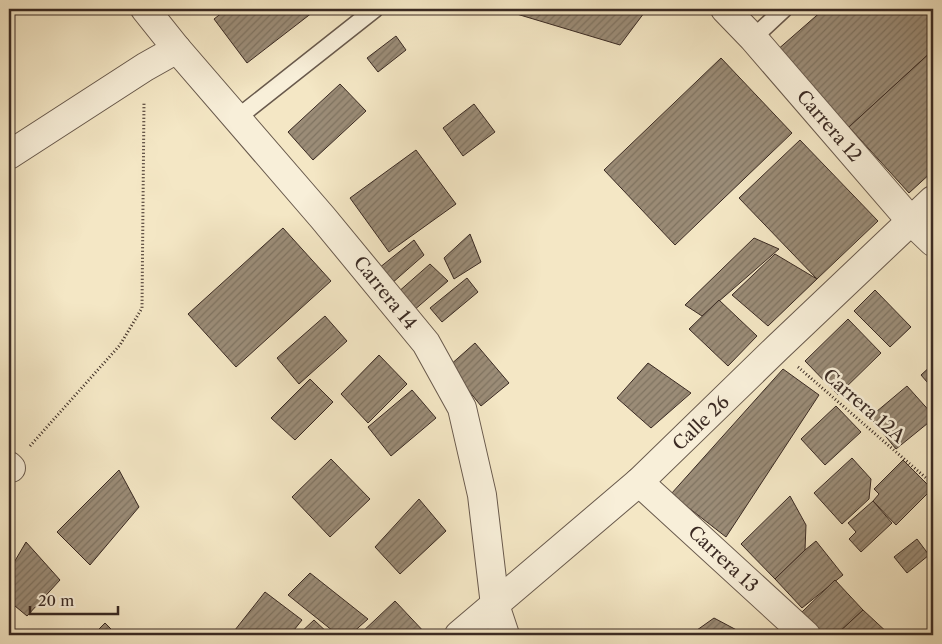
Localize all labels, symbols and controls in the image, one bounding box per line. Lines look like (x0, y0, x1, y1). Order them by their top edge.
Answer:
street label: Carrera 12 (792, 86, 866, 166)
street label: Carrera 14 (349, 252, 421, 334)
street label: Carrera 12A (819, 364, 910, 448)
street label: Calle 26 (668, 391, 734, 455)
street label: Carrera 13 (684, 521, 762, 597)
scale bar (30, 584, 118, 616)
text: 20 m (38, 591, 74, 610)

